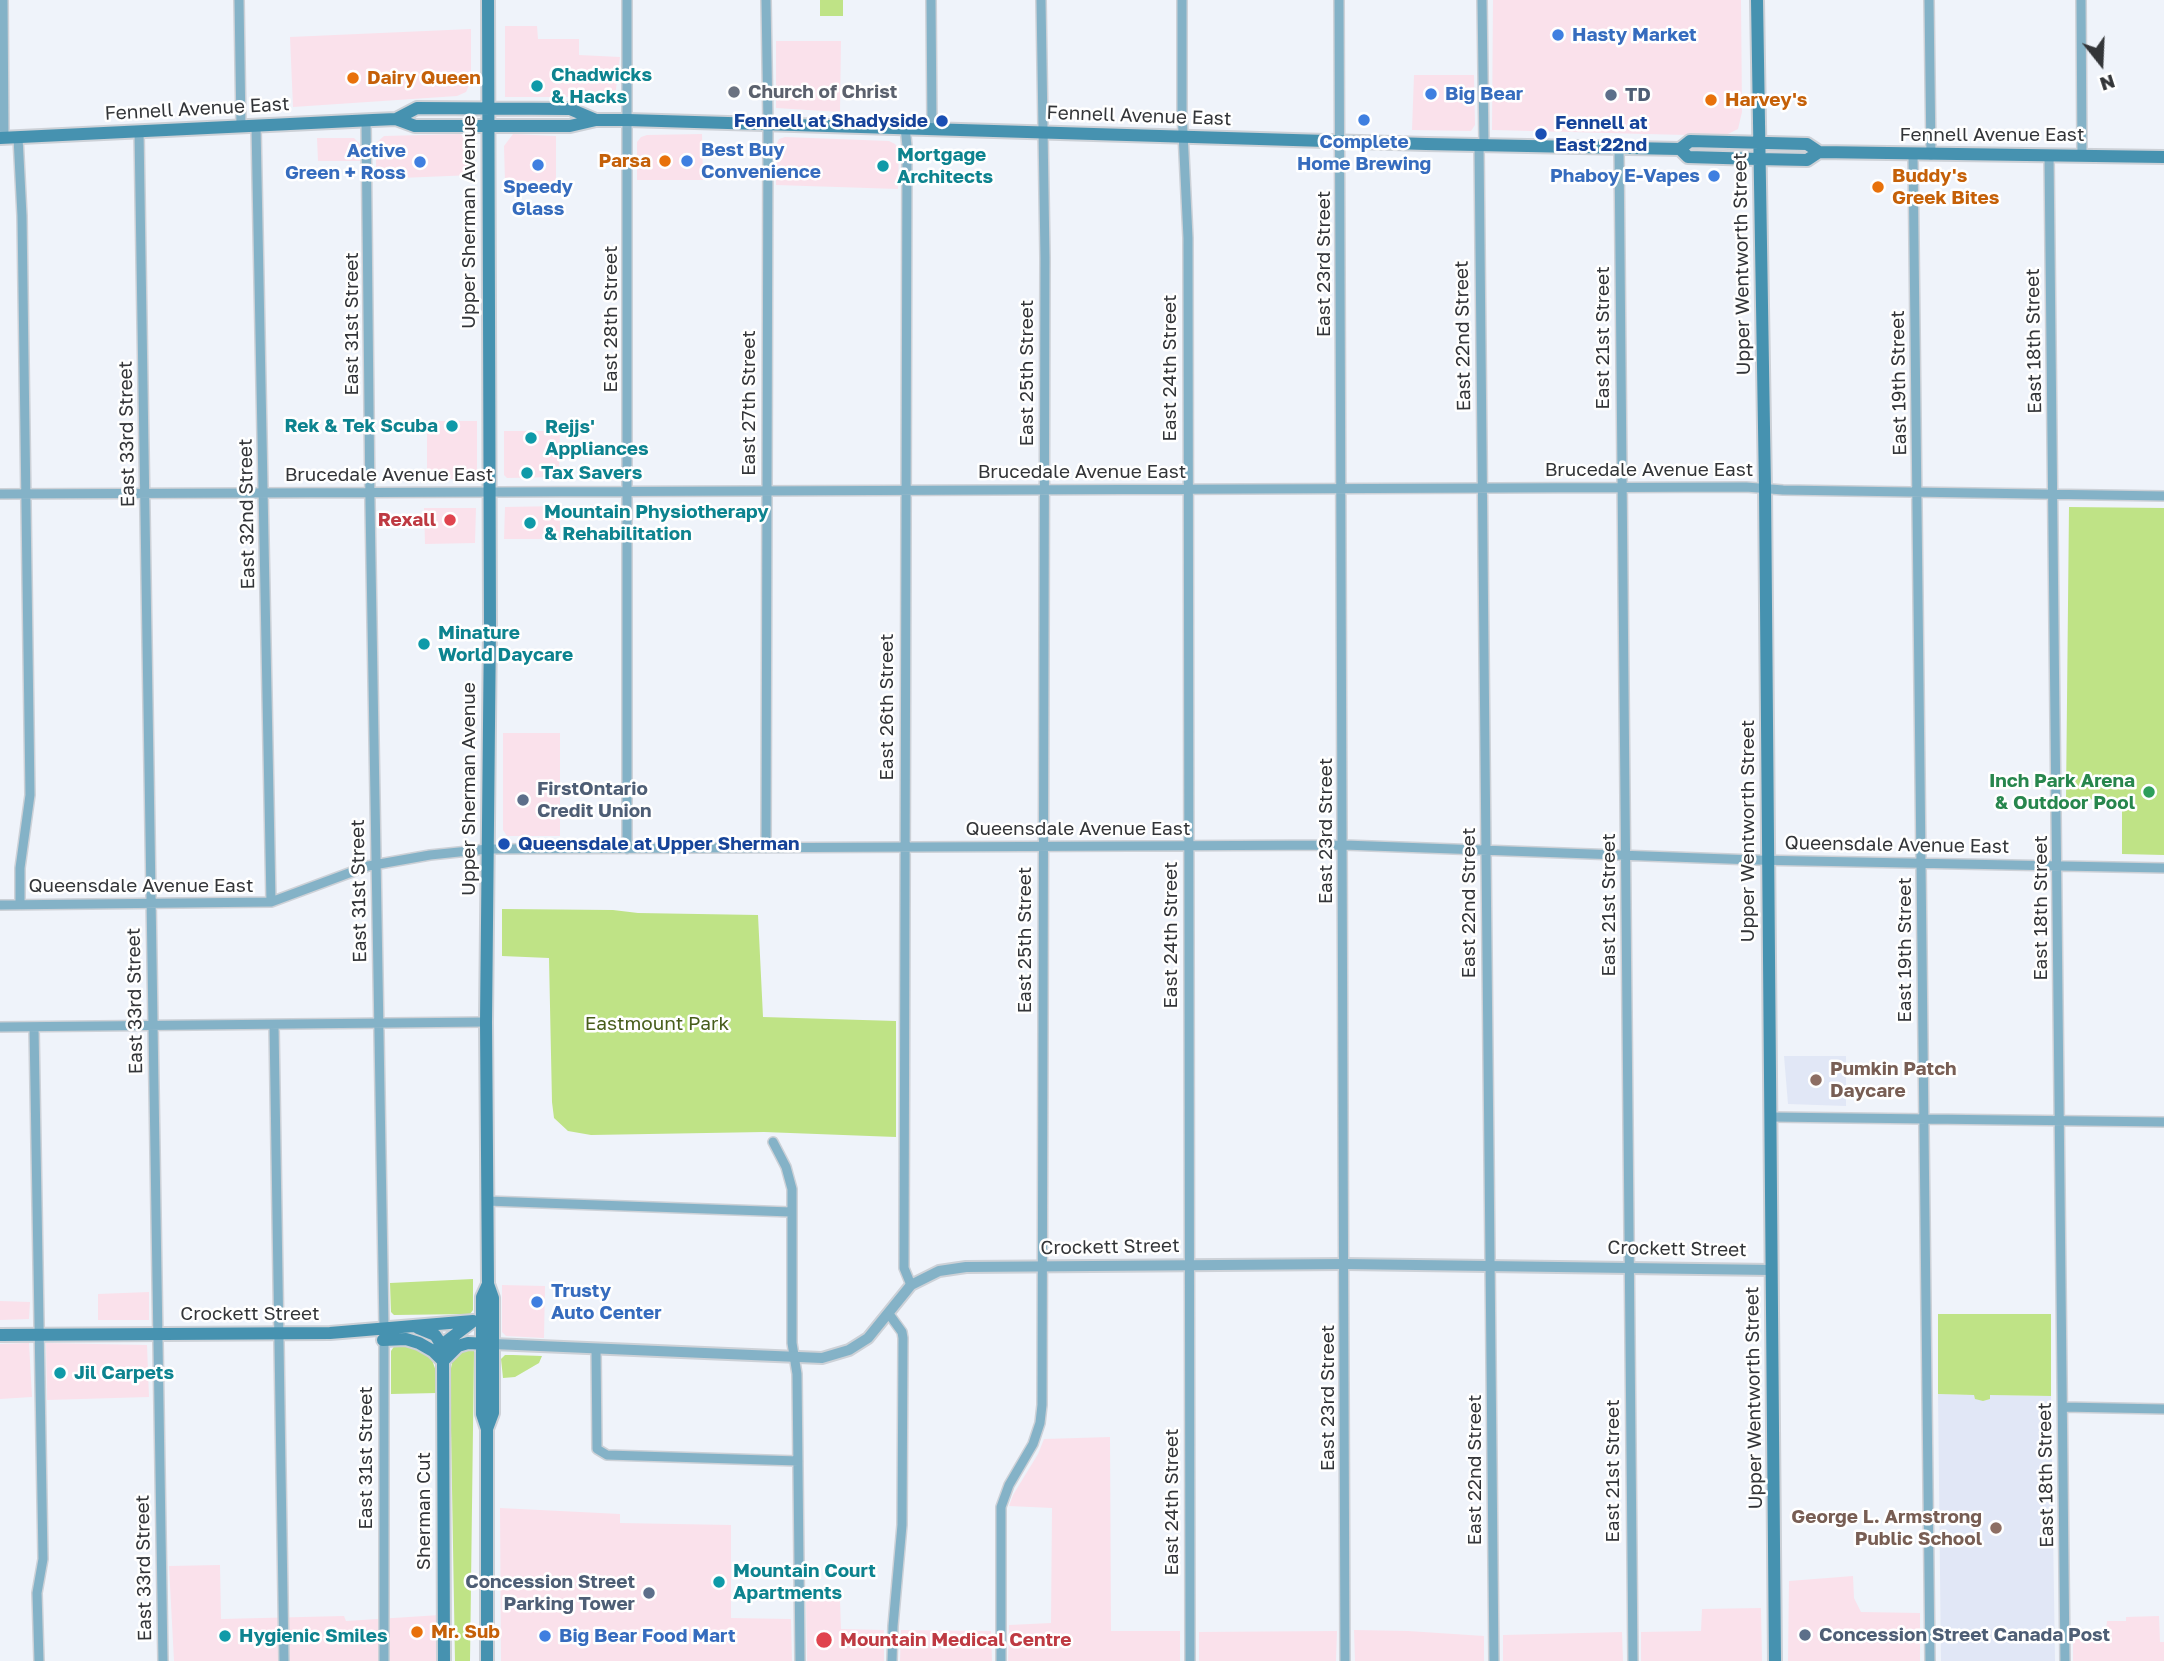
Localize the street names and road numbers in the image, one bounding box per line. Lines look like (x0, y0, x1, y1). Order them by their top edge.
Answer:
street label: Fennell Avenue East (104, 93, 290, 125)
street label: Fennell Avenue East (1046, 101, 1232, 131)
street label: Upper Sherman Avenue (458, 115, 480, 329)
street label: Fennell Avenue East (1899, 124, 2085, 146)
street label: Upper Wentworth Street (1729, 152, 1755, 376)
street label: East 23rd Street (1313, 191, 1335, 337)
street label: East 28th Street (600, 245, 622, 393)
street label: East 31st Street (341, 252, 363, 396)
street label: East 22nd Street (1450, 260, 1476, 412)
street label: East 21st Street (1592, 266, 1614, 410)
street label: East 18th Street (2021, 268, 2047, 414)
street label: East 24th Street (1159, 294, 1181, 442)
street label: East 25th Street (1016, 300, 1038, 446)
street label: East 19th Street (1886, 310, 1912, 456)
street label: East 27th Street (738, 330, 760, 476)
street label: East 33rd Street (114, 360, 140, 508)
street label: East 32nd Street (234, 438, 260, 590)
street label: Brucedale Avenue East (1545, 459, 1753, 481)
street label: Brucedale Avenue East (978, 461, 1186, 483)
street label: Brucedale Avenue East (285, 464, 493, 486)
street label: East 26th Street (876, 633, 898, 781)
street label: Upper Sherman Avenue (458, 682, 480, 896)
street label: Upper Wentworth Street (1737, 720, 1759, 942)
street label: East 23rd Street (1315, 758, 1337, 904)
street label: Queensdale Avenue East (965, 818, 1191, 840)
street label: East 31st Street (346, 819, 372, 963)
street label: East 22nd Street (1458, 828, 1480, 978)
street label: Queensdale Avenue East (1784, 832, 2010, 858)
street label: East 21st Street (1598, 833, 1620, 977)
street label: East 18th Street (2030, 835, 2052, 981)
street label: East 24th Street (1160, 861, 1182, 1009)
street label: East 25th Street (1014, 867, 1036, 1013)
street label: Queensdale Avenue East (28, 875, 254, 897)
street label: East 19th Street (1894, 877, 1916, 1023)
street label: East 33rd Street (122, 927, 148, 1075)
street label: Crockett Street (1040, 1234, 1180, 1260)
street label: Crockett Street (1607, 1236, 1747, 1262)
street label: Upper Wentworth Street (1741, 1286, 1767, 1510)
street label: Crockett Street (180, 1303, 320, 1325)
street label: East 23rd Street (1317, 1325, 1339, 1471)
street label: East 31st Street (355, 1386, 377, 1530)
street label: East 22nd Street (1464, 1395, 1486, 1545)
street label: East 21st Street (1602, 1399, 1624, 1543)
street label: East 18th Street (2033, 1402, 2059, 1548)
street label: East 24th Street (1161, 1428, 1183, 1576)
street label: Sherman Cut (413, 1452, 435, 1570)
street label: East 33rd Street (131, 1494, 157, 1642)

